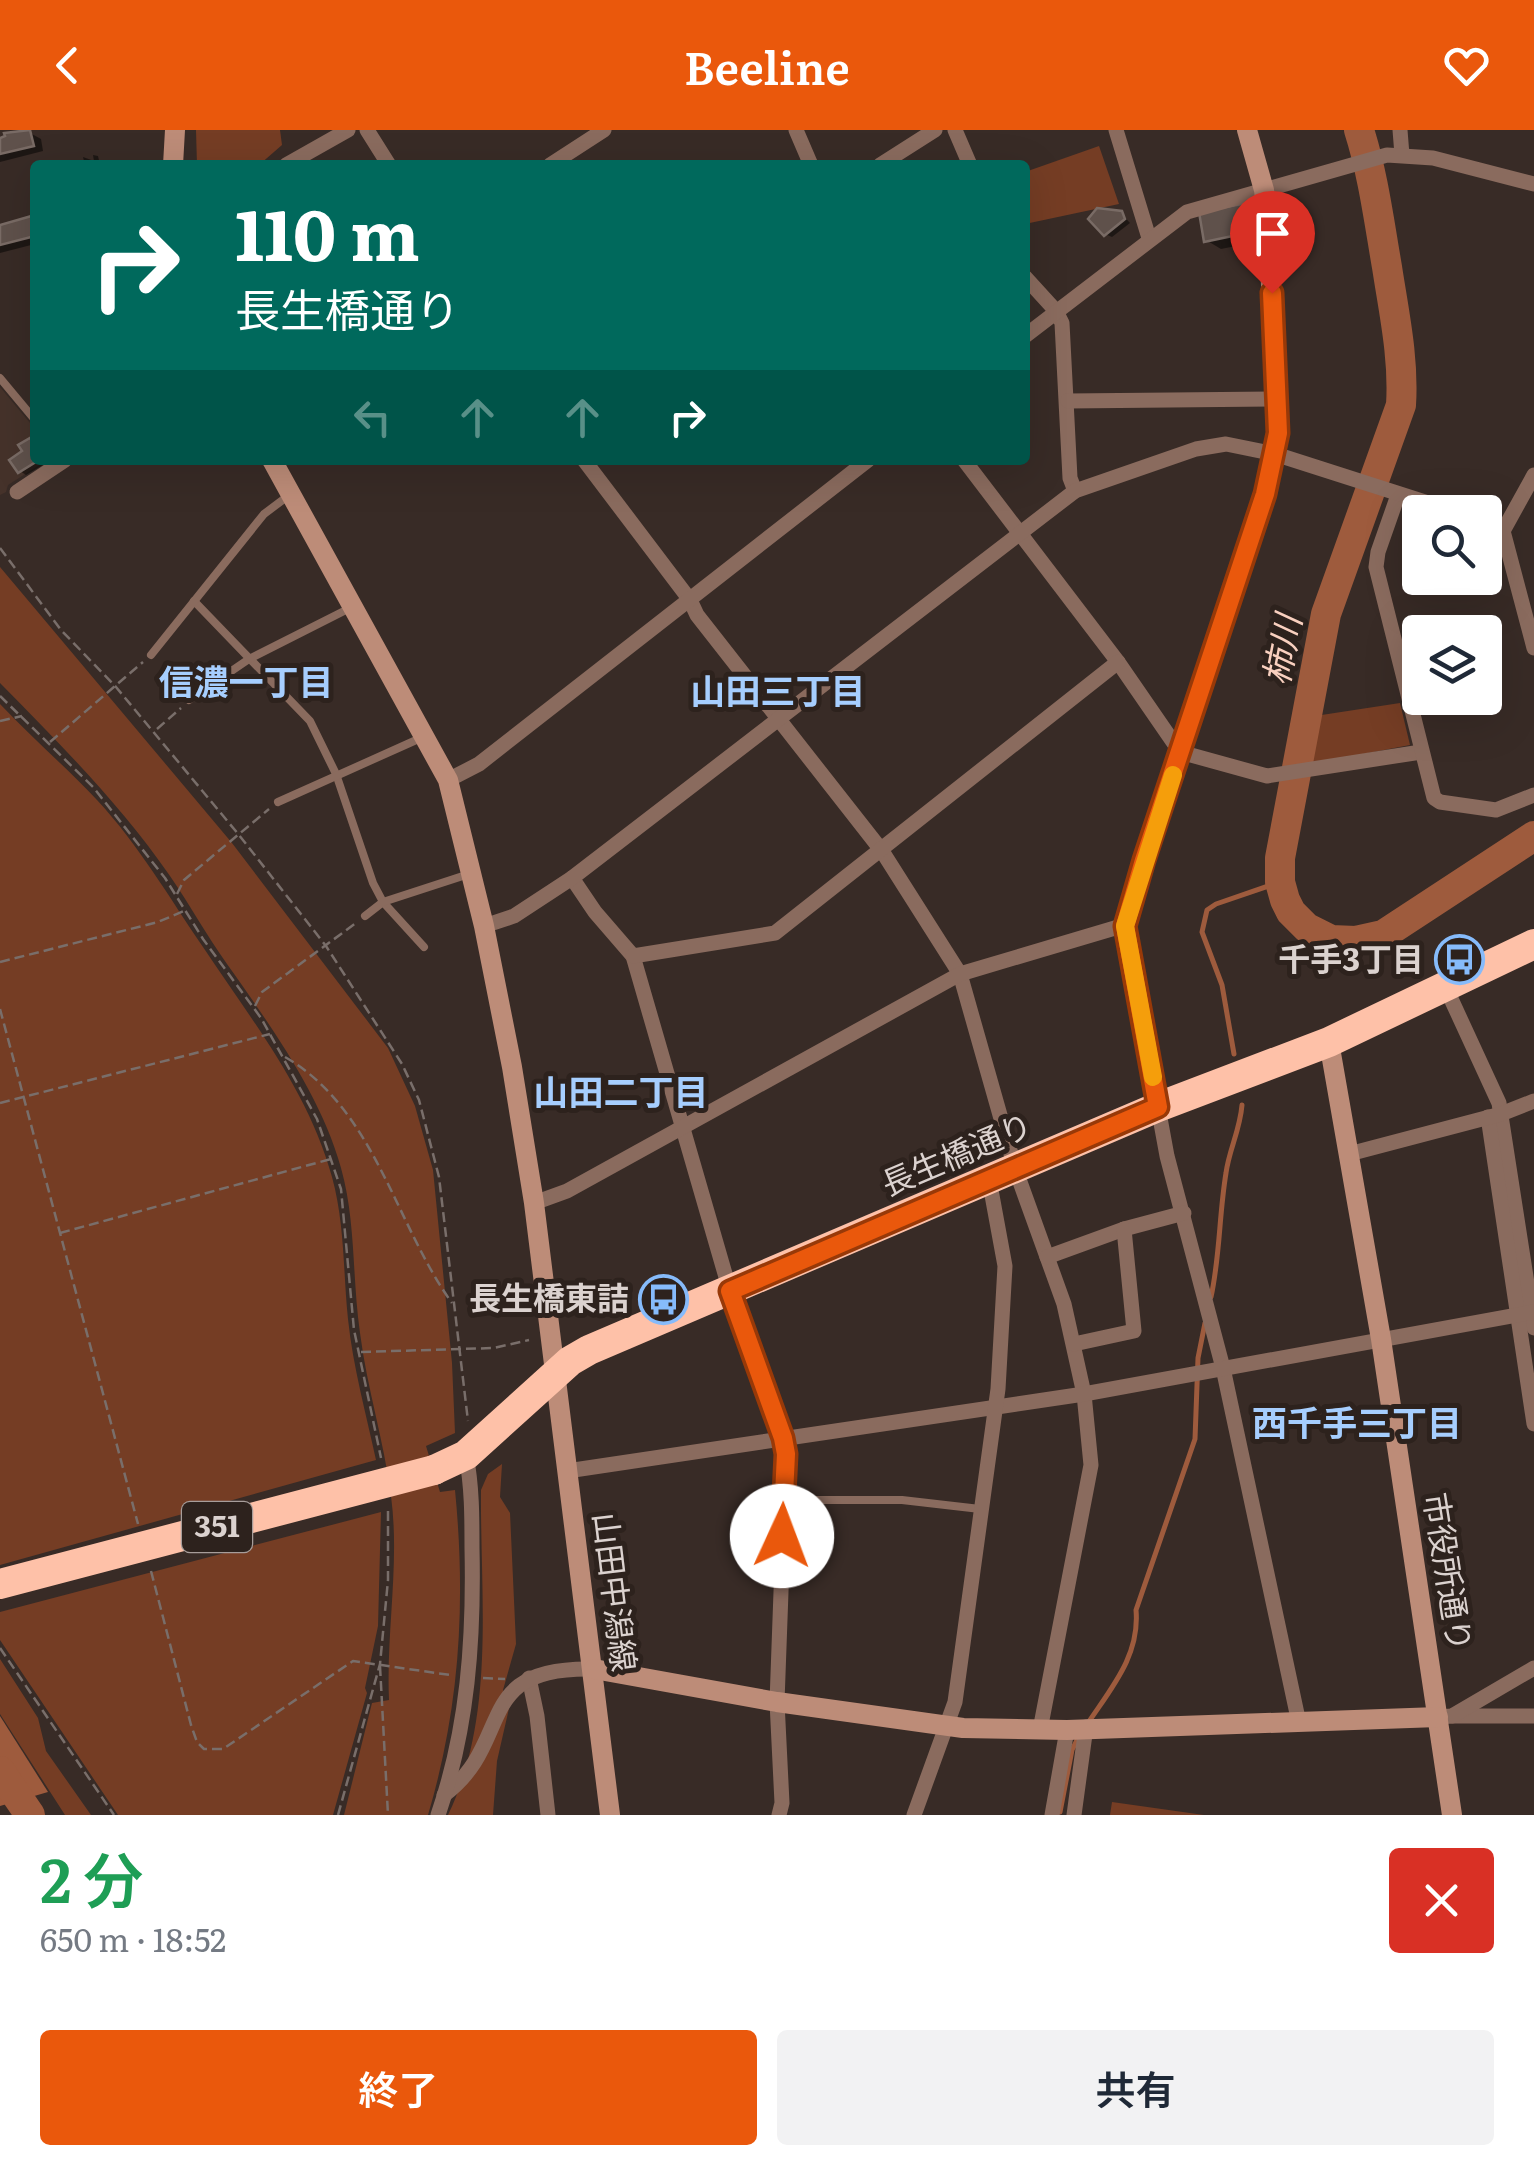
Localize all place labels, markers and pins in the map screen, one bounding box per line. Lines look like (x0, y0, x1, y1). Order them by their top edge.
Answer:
pin (1230, 191, 1315, 294)
place label: 千手3丁目 (1278, 933, 1424, 981)
bus stop icon: 千手3丁目 (1433, 934, 1485, 986)
place label: 長生橋東詰 (469, 1272, 629, 1320)
bus stop icon: 長生橋東詰 (638, 1273, 690, 1325)

